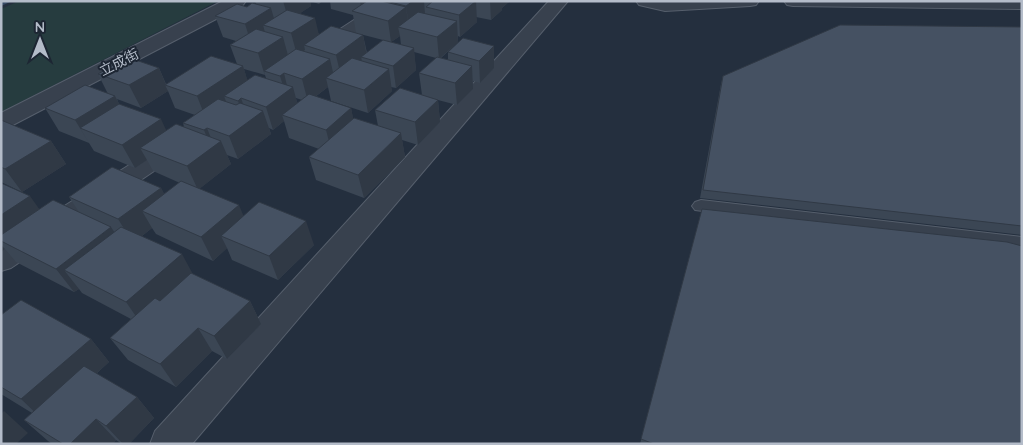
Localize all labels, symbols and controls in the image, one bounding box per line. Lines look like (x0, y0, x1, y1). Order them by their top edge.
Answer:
north arrow (15, 15, 65, 65)
text: N (35, 18, 45, 36)
street label: 立成街 (96, 44, 142, 80)

